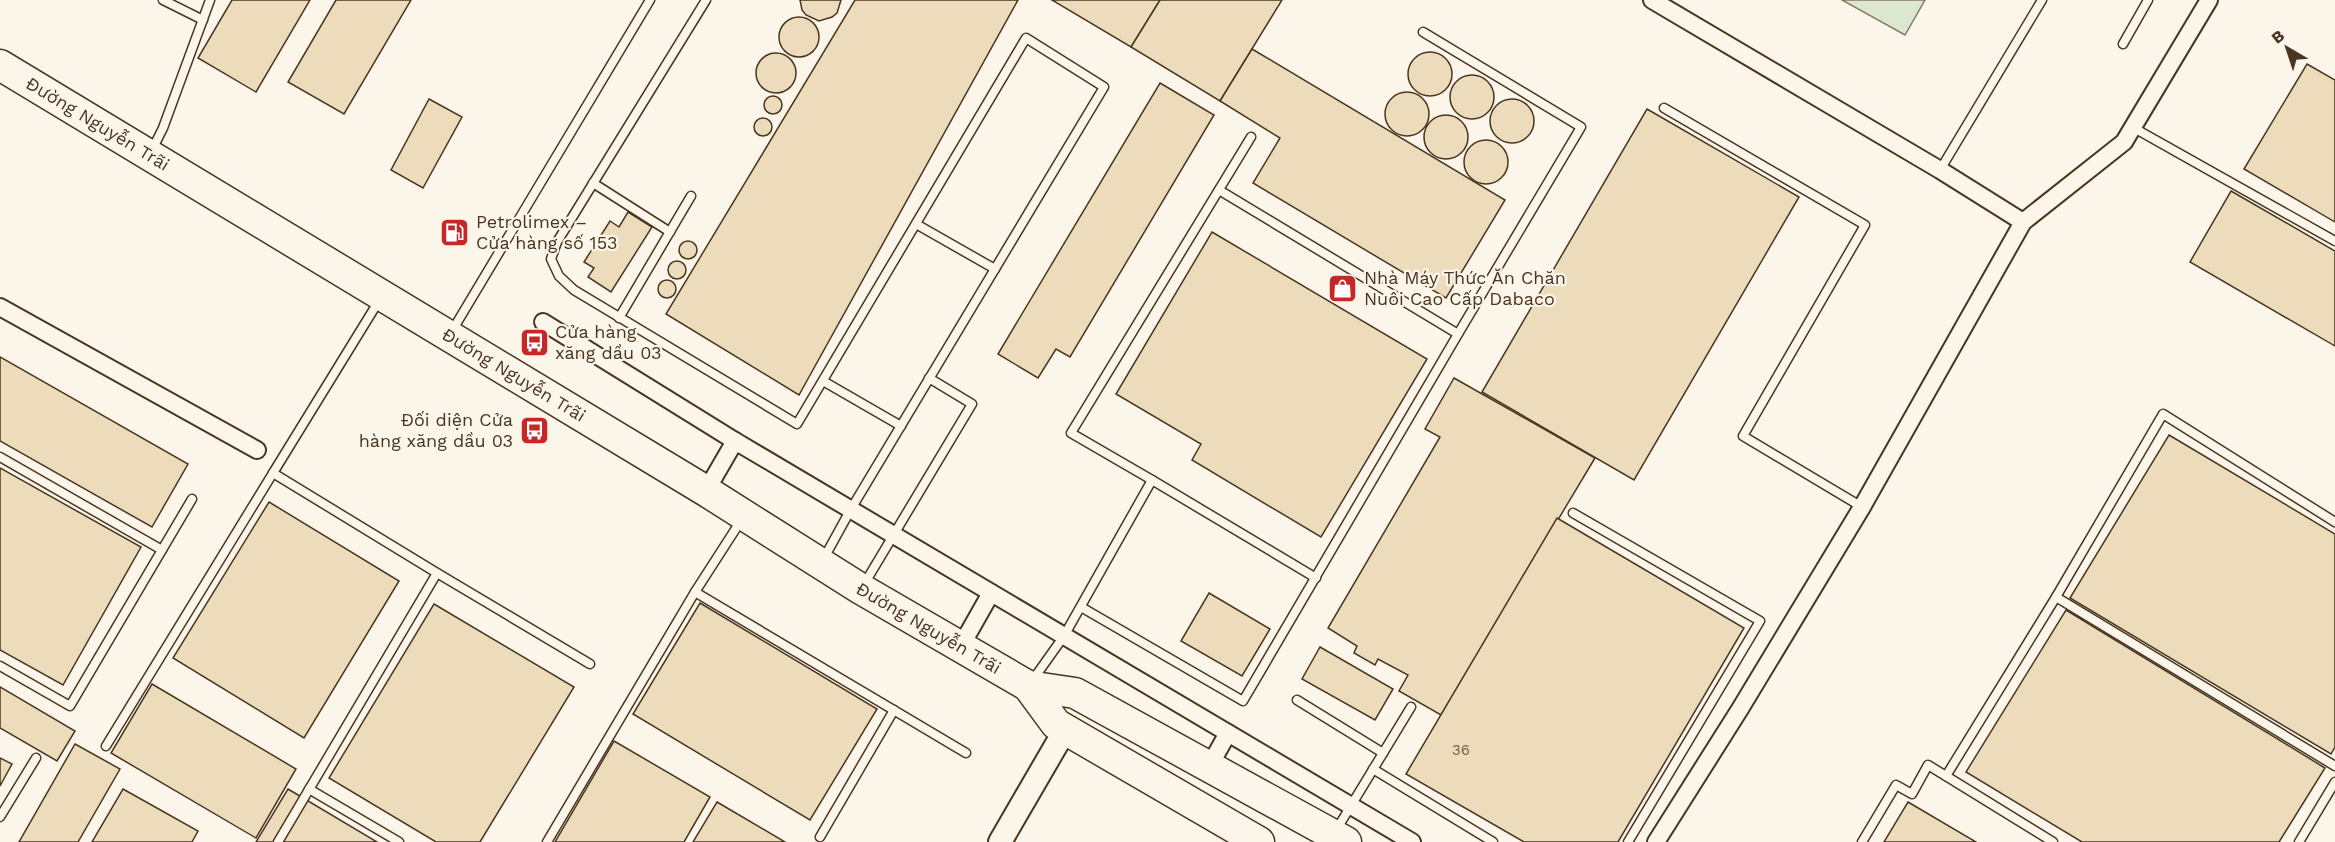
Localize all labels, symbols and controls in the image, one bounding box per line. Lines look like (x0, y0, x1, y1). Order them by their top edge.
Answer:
north arrow (2257, 18, 2317, 78)
text: B (2268, 26, 2288, 48)
street label: Đường Nguyễn Trãi (22, 72, 174, 175)
place label: Petrolimex – Cửa hàng số 153 (476, 211, 618, 253)
fuel station icon: Petrolimex – Cửa hàng số 153 (439, 216, 471, 248)
place label: Nhà Máy Thức Ăn Chăn Nuôi Cao Cấp Dabaco (1364, 267, 1566, 309)
shop icon: Nhà Máy Thức Ăn Chăn Nuôi Cao Cấp Dabaco (1327, 272, 1359, 304)
place label: Cửa hàng xăng dầu 03 (555, 321, 662, 363)
street label: Đường Nguyễn Trãi (438, 323, 590, 426)
bus stop icon: Cửa hàng xăng dầu 03 (518, 326, 550, 358)
place label: Đối diện Cửa hàng xăng dầu 03 (359, 409, 513, 451)
bus stop icon: Đối diện Cửa hàng xăng dầu 03 (518, 414, 550, 446)
street label: Đường Nguyễn Trãi (853, 578, 1005, 678)
house number: 36 (1452, 741, 1470, 759)

